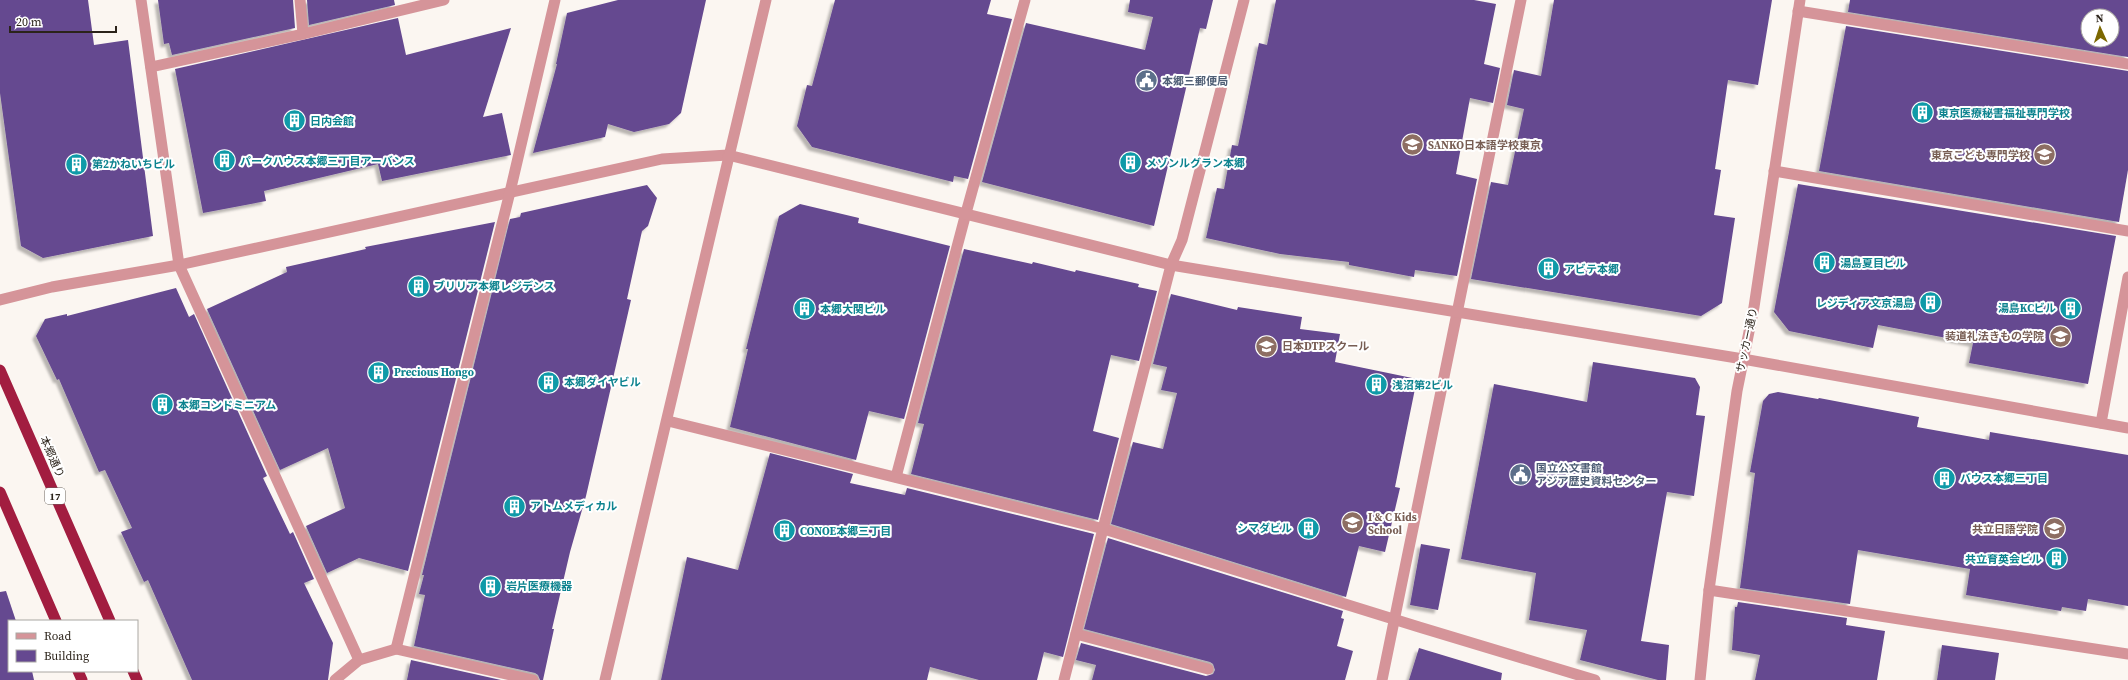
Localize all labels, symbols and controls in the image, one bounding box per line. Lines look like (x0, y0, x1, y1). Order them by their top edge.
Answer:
scale bar (10, 8, 116, 34)
north arrow (2080, 8, 2120, 48)
text: N (2095, 11, 2104, 26)
text: 20 m (16, 14, 42, 30)
public building icon: 本郷三郵便局 (1134, 68, 1160, 94)
place label: 本郷三郵便局 (1162, 74, 1228, 89)
building icon: 東京医療秘書福祉専門学校 (1909, 100, 1935, 126)
place label: 東京医療秘書福祉専門学校 (1938, 106, 2070, 121)
building icon: 日内会館 (281, 108, 307, 134)
place label: 日内会館 (310, 114, 354, 129)
school or university icon: SANKO日本語学校東京 (1400, 132, 1426, 158)
place label: SANKO日本語学校東京 (1428, 138, 1541, 153)
school or university icon: 東京こども専門学校 (2032, 142, 2058, 168)
building icon: パークハウス本郷三丁目アーバンス (212, 148, 238, 174)
place label: 東京こども専門学校 (1931, 148, 2030, 163)
building icon: メゾンルグラン本郷 (1118, 150, 1144, 176)
building icon: 第2かねいちビル (64, 151, 90, 177)
place label: パークハウス本郷三丁目アーバンス (240, 154, 415, 169)
place label: メゾンルグラン本郷 (1146, 156, 1245, 171)
place label: 第2かねいちビル (92, 157, 175, 172)
building icon: 湯島夏目ビル (1811, 250, 1837, 276)
building icon: アビテ本郷 (1535, 256, 1561, 282)
place label: 湯島夏目ビル (1840, 256, 1906, 271)
place label: アビテ本郷 (1564, 262, 1619, 277)
building icon: ブリリア本郷レジデンス (405, 273, 431, 299)
place label: ブリリア本郷レジデンス (434, 279, 555, 294)
building icon: レジディア文京湯島 (1917, 290, 1943, 316)
building icon: 湯島KCビル (2058, 295, 2084, 321)
building icon: 本郷大関ビル (792, 296, 818, 322)
place label: レジディア文京湯島 (1816, 296, 1914, 311)
place label: 湯島KCビル (1998, 301, 2056, 316)
place label: 本郷大関ビル (820, 302, 886, 317)
street label: サッカー通り (1733, 306, 1761, 374)
school or university icon: 装道礼法きもの学院 (2047, 323, 2073, 349)
place label: 装道礼法きもの学院 (1945, 329, 2044, 344)
school or university icon: 日本DTPスクール (1253, 333, 1279, 359)
place label: 日本DTPスクール (1282, 339, 1369, 354)
building icon: Precious Hongo (366, 359, 392, 385)
place label: Precious Hongo (394, 365, 474, 380)
building icon: 本郷ダイヤビル (536, 369, 562, 395)
building icon: 浅沼第2ビル (1363, 372, 1389, 398)
place label: 本郷ダイヤビル (564, 375, 641, 390)
place label: 浅沼第2ビル (1392, 378, 1453, 393)
building icon: 本郷コンドミニアム (149, 392, 175, 418)
place label: 本郷コンドミニアム (178, 398, 276, 413)
street label: 本郷通り (36, 434, 68, 480)
public building icon: 国立公文書館 アジア歴史資料センター (1507, 461, 1533, 487)
place label: 国立公文書館 アジア歴史資料センター (1536, 461, 1657, 489)
building icon: バウス本郷三丁目 (1932, 465, 1958, 491)
place label: バウス本郷三丁目 (1960, 471, 2048, 486)
road number: 17 (45, 488, 65, 504)
building icon: アトムメディカル (501, 493, 527, 519)
place label: アトムメディカル (530, 499, 617, 514)
school or university icon: I & C Kids School (1339, 510, 1365, 536)
place label: I & C Kids School (1368, 510, 1417, 538)
building icon: シマダビル (1295, 515, 1321, 541)
school or university icon: 共立日語学院 (2041, 516, 2067, 542)
building icon: CONOE本郷三丁目 (771, 518, 797, 544)
place label: シマダビル (1237, 521, 1292, 536)
place label: 共立日語学院 (1972, 522, 2038, 537)
place label: CONOE本郷三丁目 (800, 524, 891, 539)
building icon: 共立育英会ビル (2044, 546, 2070, 572)
place label: 共立育英会ビル (1965, 552, 2042, 567)
building icon: 岩片医療機器 (478, 573, 504, 599)
place label: 岩片医療機器 (506, 579, 573, 594)
legend (8, 620, 138, 672)
text: Road (44, 628, 71, 644)
text: Building (44, 648, 89, 664)

